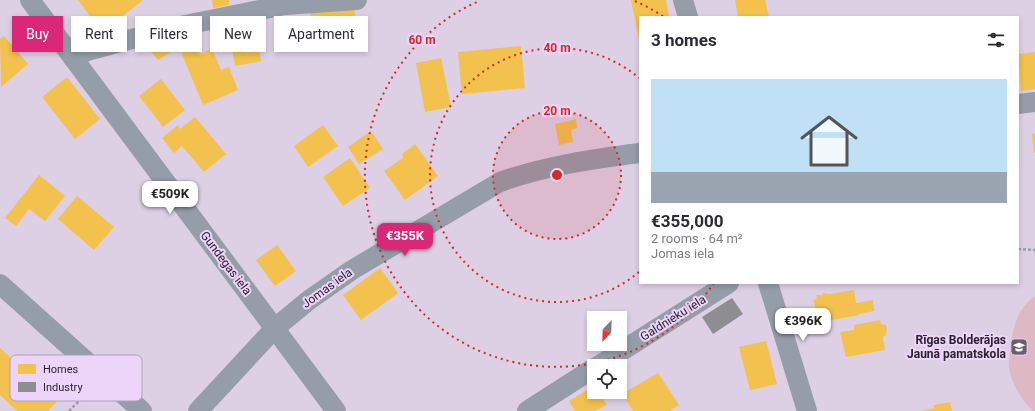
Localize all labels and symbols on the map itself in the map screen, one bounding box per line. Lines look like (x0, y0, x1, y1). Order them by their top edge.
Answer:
text: 60 m (408, 33, 436, 47)
text: 40 m (543, 41, 571, 55)
text: 20 m (543, 104, 571, 118)
centre of rings (550, 168, 564, 182)
pin: €509K (142, 181, 198, 215)
pin: €355K (377, 223, 433, 257)
street label: Gundegas iela (198, 229, 254, 297)
street label: Jomas iela (299, 265, 355, 311)
street label: Galdnieku iela (638, 292, 708, 344)
pin: €396K (775, 308, 831, 342)
north arrow (587, 311, 627, 351)
place label: Rīgas Bolderājas Jaunā pamatskola (907, 333, 1007, 361)
school or university icon: Rīgas Bolderājas Jaunā pamatskola (1009, 337, 1029, 357)
legend (10, 355, 142, 401)
text: Homes (43, 363, 79, 376)
text: Industry (43, 381, 83, 394)

